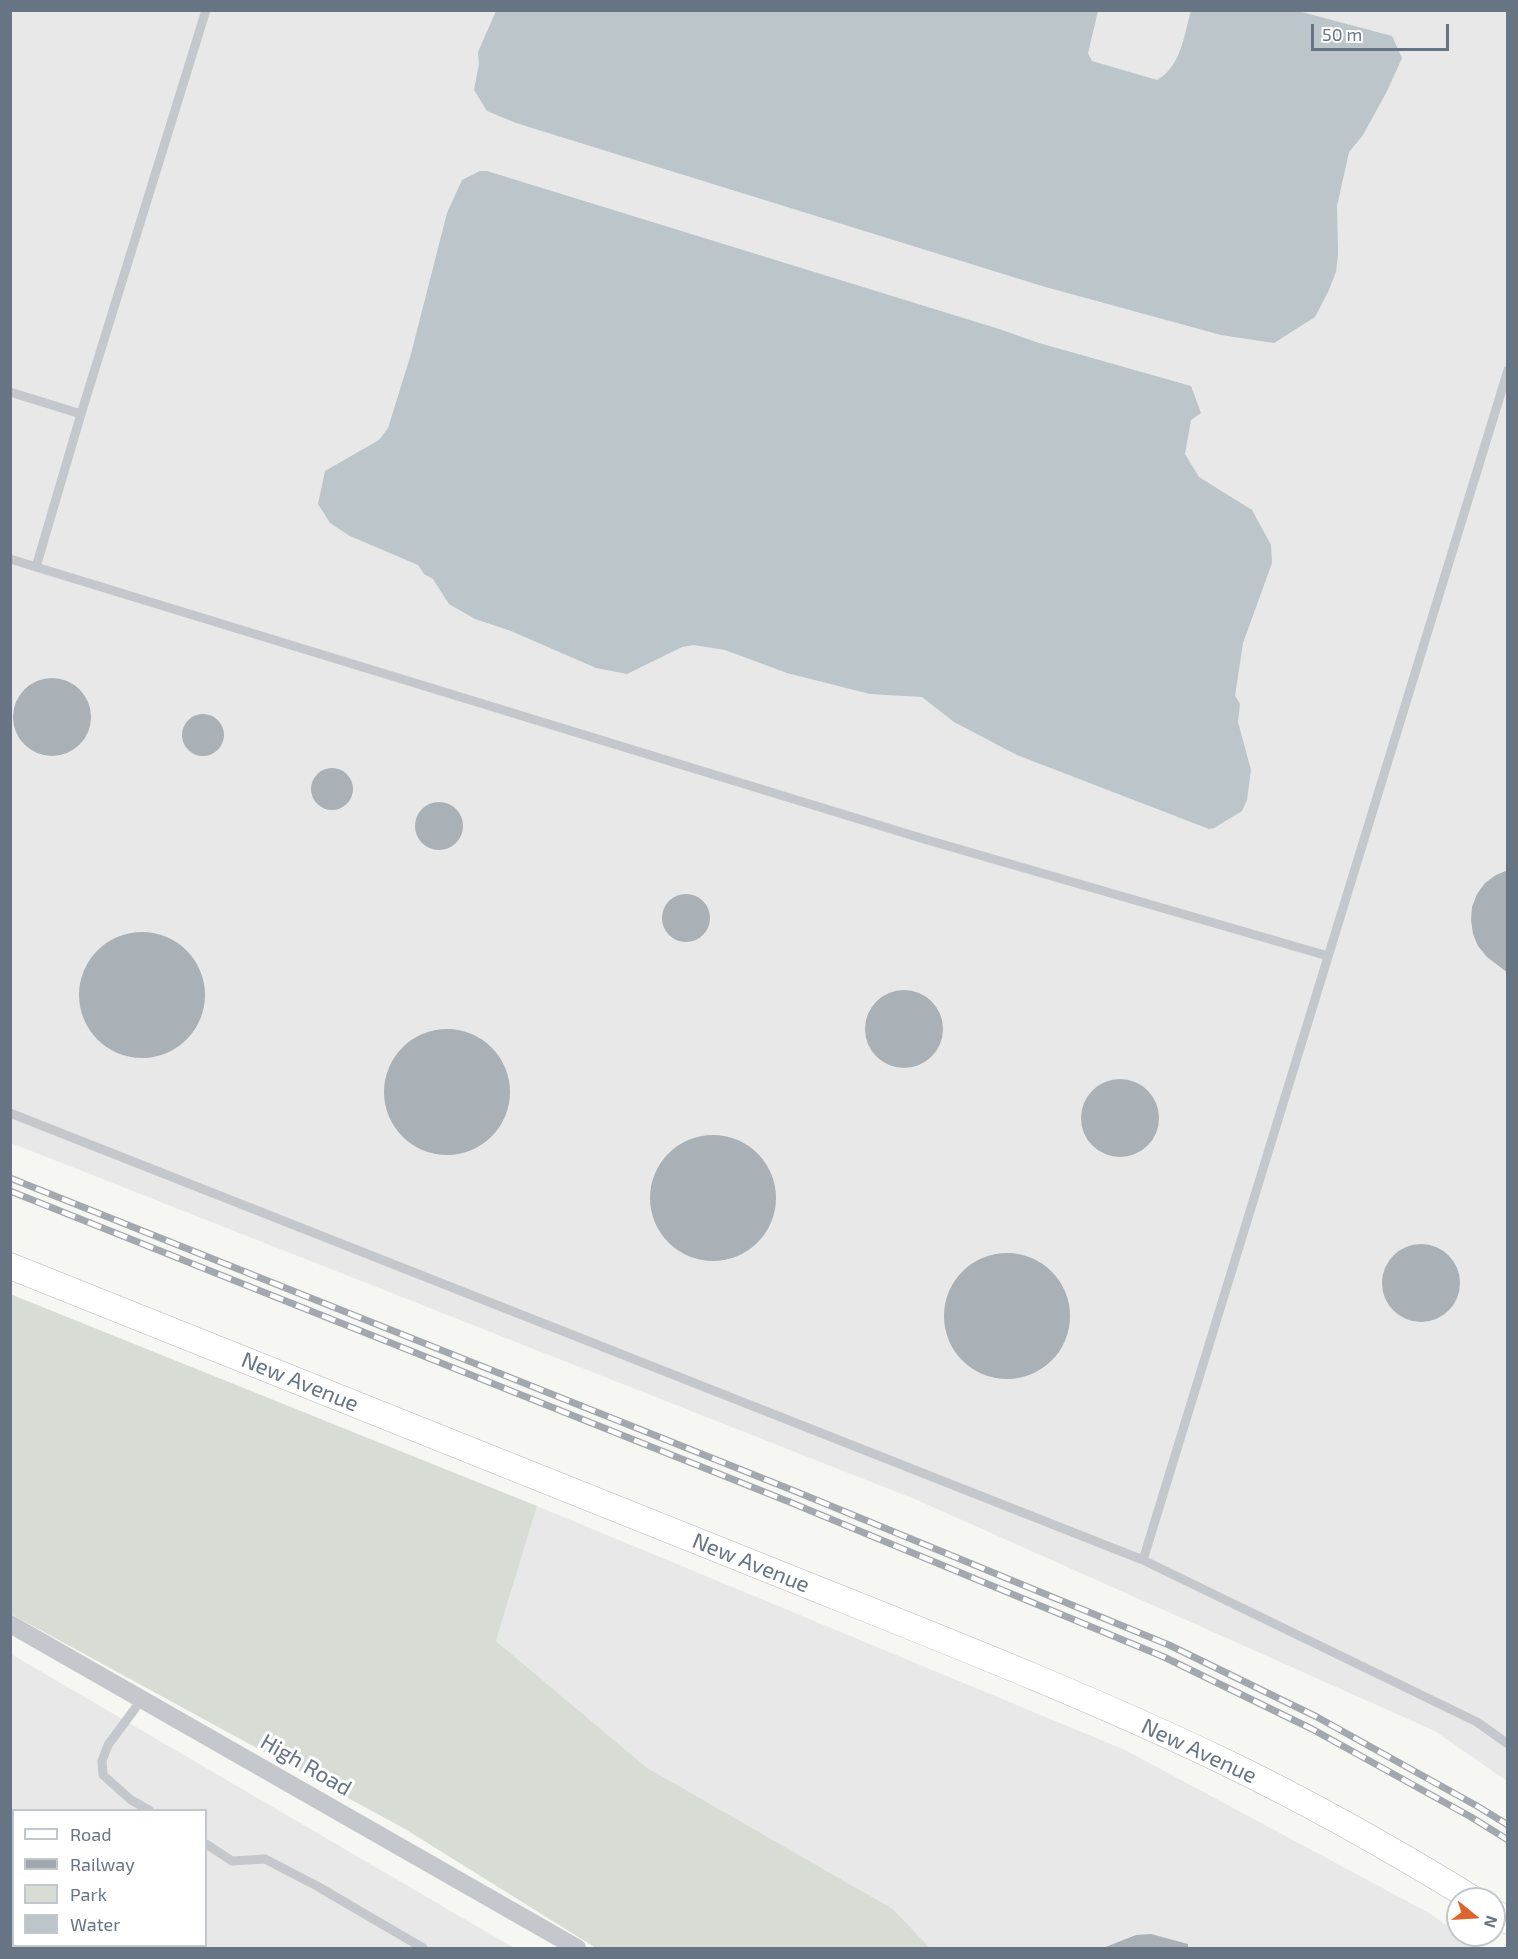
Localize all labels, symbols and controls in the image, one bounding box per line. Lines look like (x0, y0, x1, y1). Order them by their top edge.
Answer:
scale bar (1314, 12, 1452, 50)
text: 50 m (1322, 23, 1362, 45)
street label: New Avenue (238, 1347, 362, 1417)
street label: New Avenue (689, 1528, 813, 1598)
street label: New Avenue (1137, 1713, 1261, 1789)
street label: High Road (256, 1728, 356, 1802)
legend (12, 1809, 207, 1947)
text: Road (70, 1823, 111, 1845)
text: Railway (70, 1853, 135, 1875)
text: Park (70, 1883, 107, 1905)
north arrow (1446, 1887, 1506, 1947)
text: Water (70, 1913, 120, 1935)
text: N (1481, 1914, 1503, 1931)

